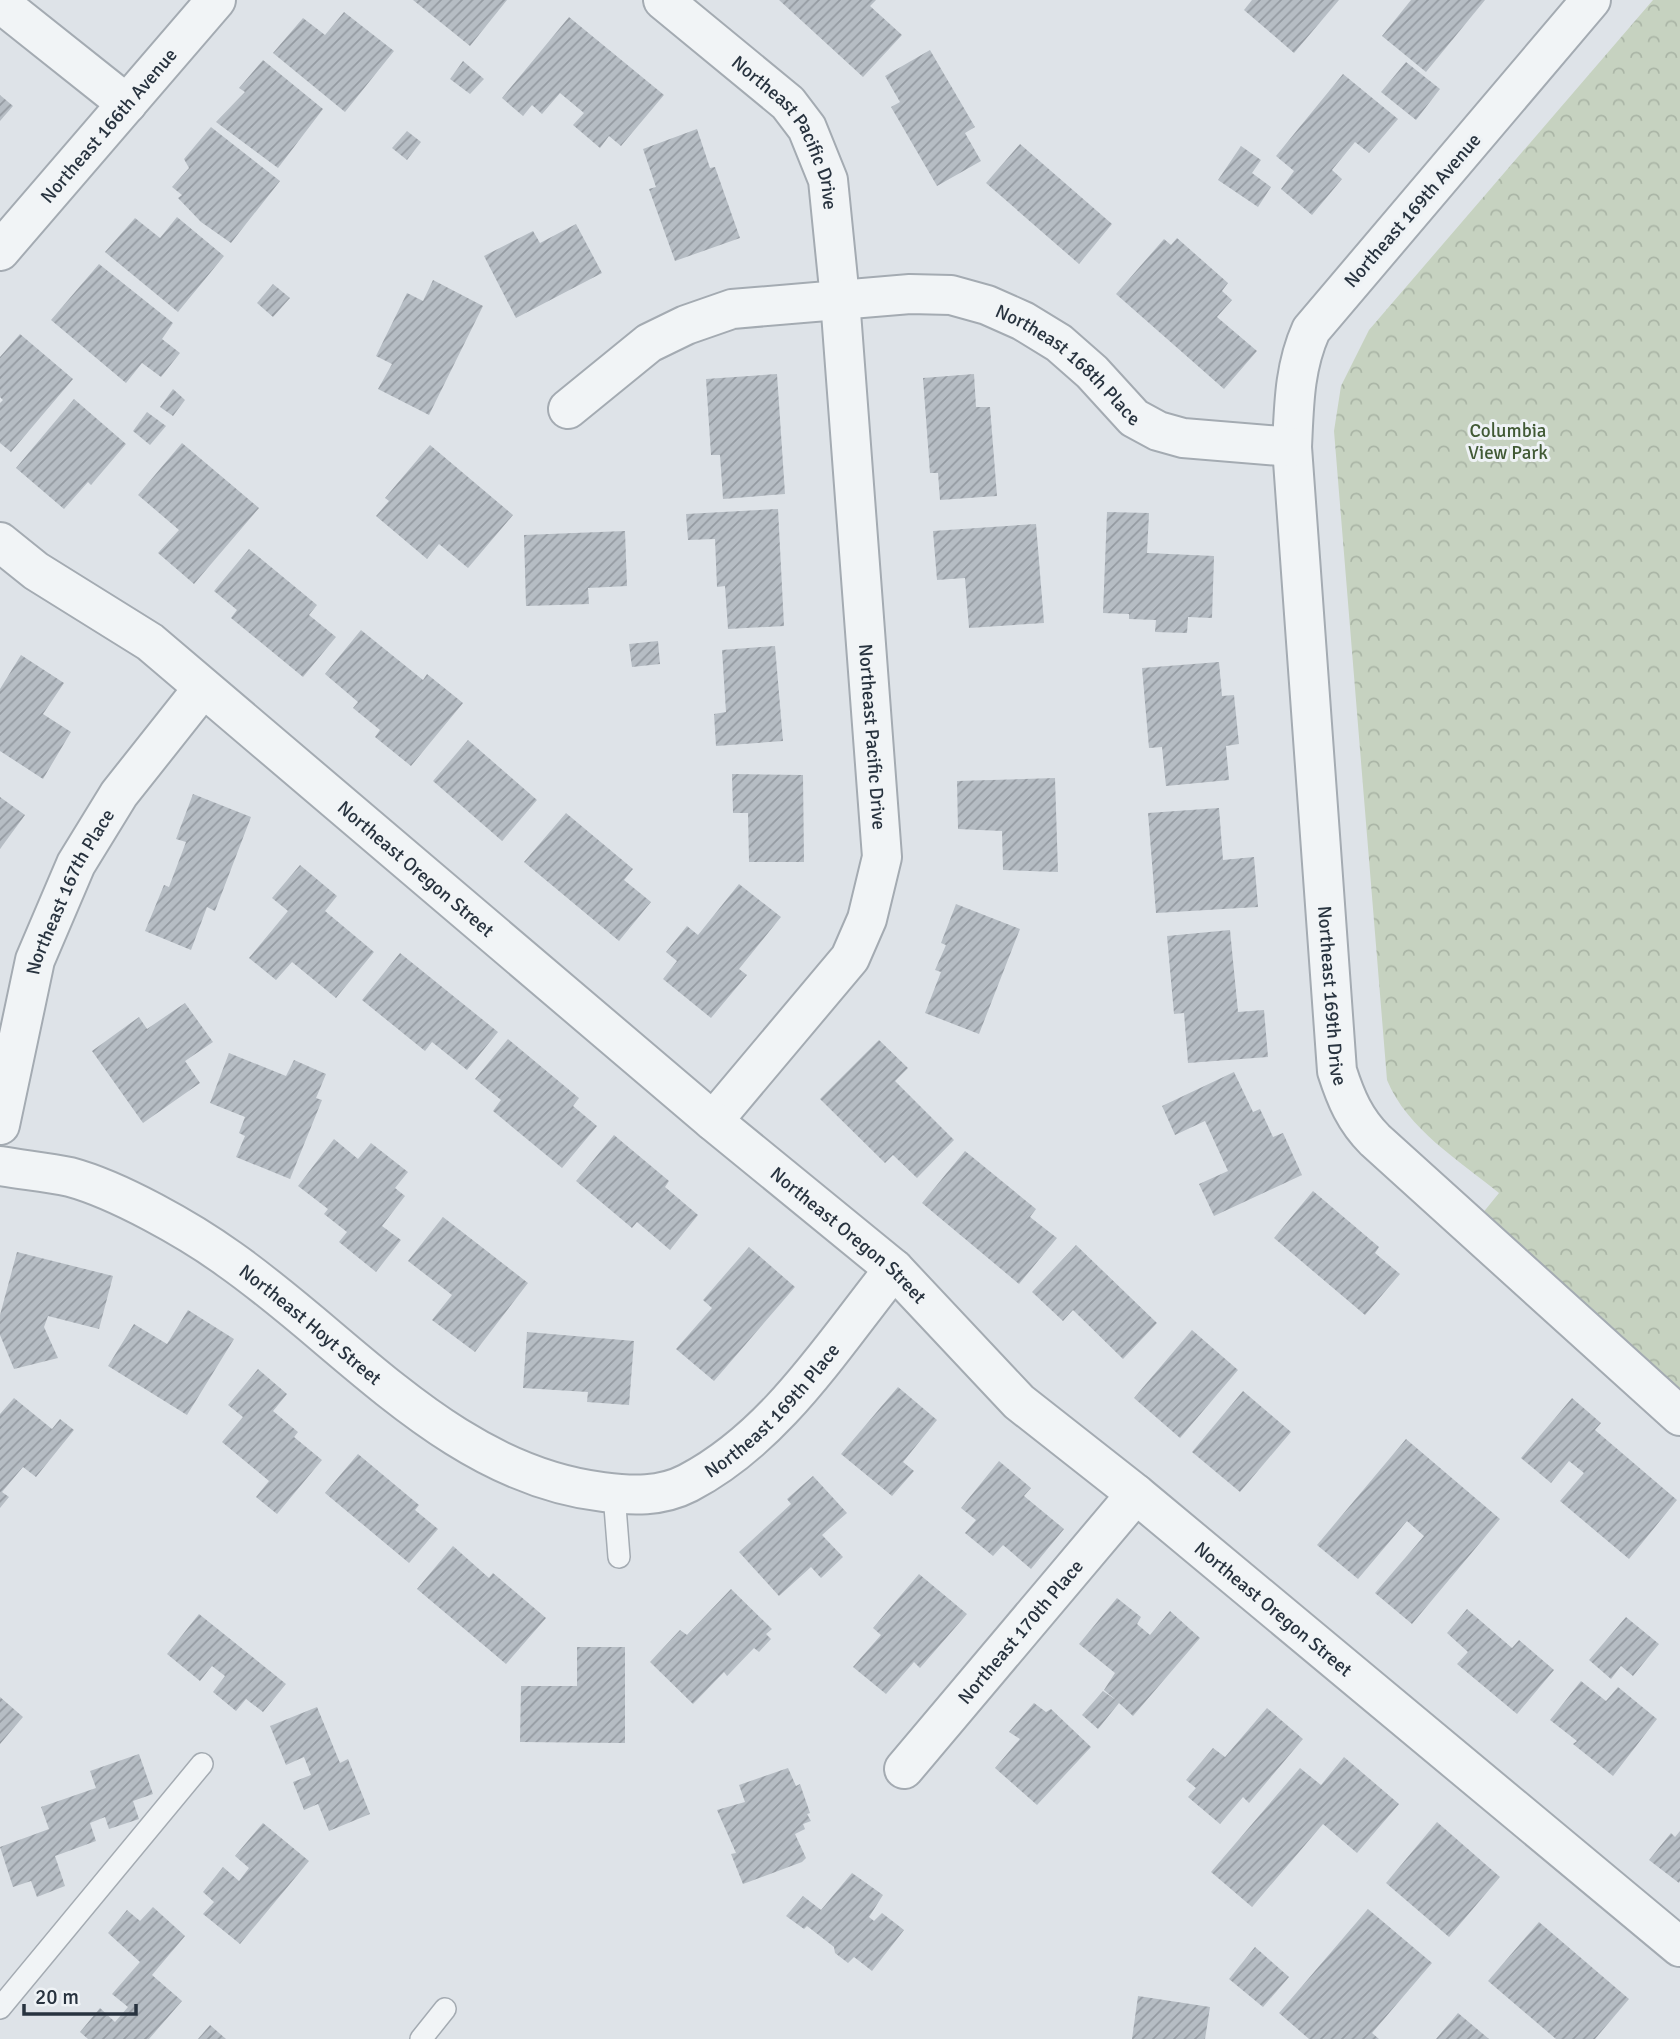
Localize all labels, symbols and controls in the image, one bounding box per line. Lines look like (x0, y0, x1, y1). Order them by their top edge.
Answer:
street label: Northeast 166th Avenue (36, 43, 182, 208)
street label: Northeast Pacific Drive (726, 51, 842, 211)
street label: Northeast 169th Avenue (1339, 128, 1486, 293)
street label: Northeast 168th Place (992, 299, 1143, 432)
park label: Columbia View Park (1468, 419, 1548, 465)
street label: Northeast Pacific Drive (853, 643, 891, 831)
street label: Northeast Oregon Street (332, 796, 499, 943)
street label: Northeast 167th Place (21, 805, 120, 977)
street label: Northeast 169th Drive (1312, 905, 1352, 1089)
street label: Northeast Oregon Street (765, 1162, 931, 1309)
street label: Northeast Hoyt Street (234, 1259, 386, 1391)
street label: Northeast 169th Place (700, 1339, 845, 1484)
street label: Northeast Oregon Street (1189, 1537, 1357, 1682)
street label: Northeast 170th Place (953, 1555, 1089, 1709)
scale bar (24, 1972, 136, 2016)
text: 20 m (35, 1984, 79, 2010)

